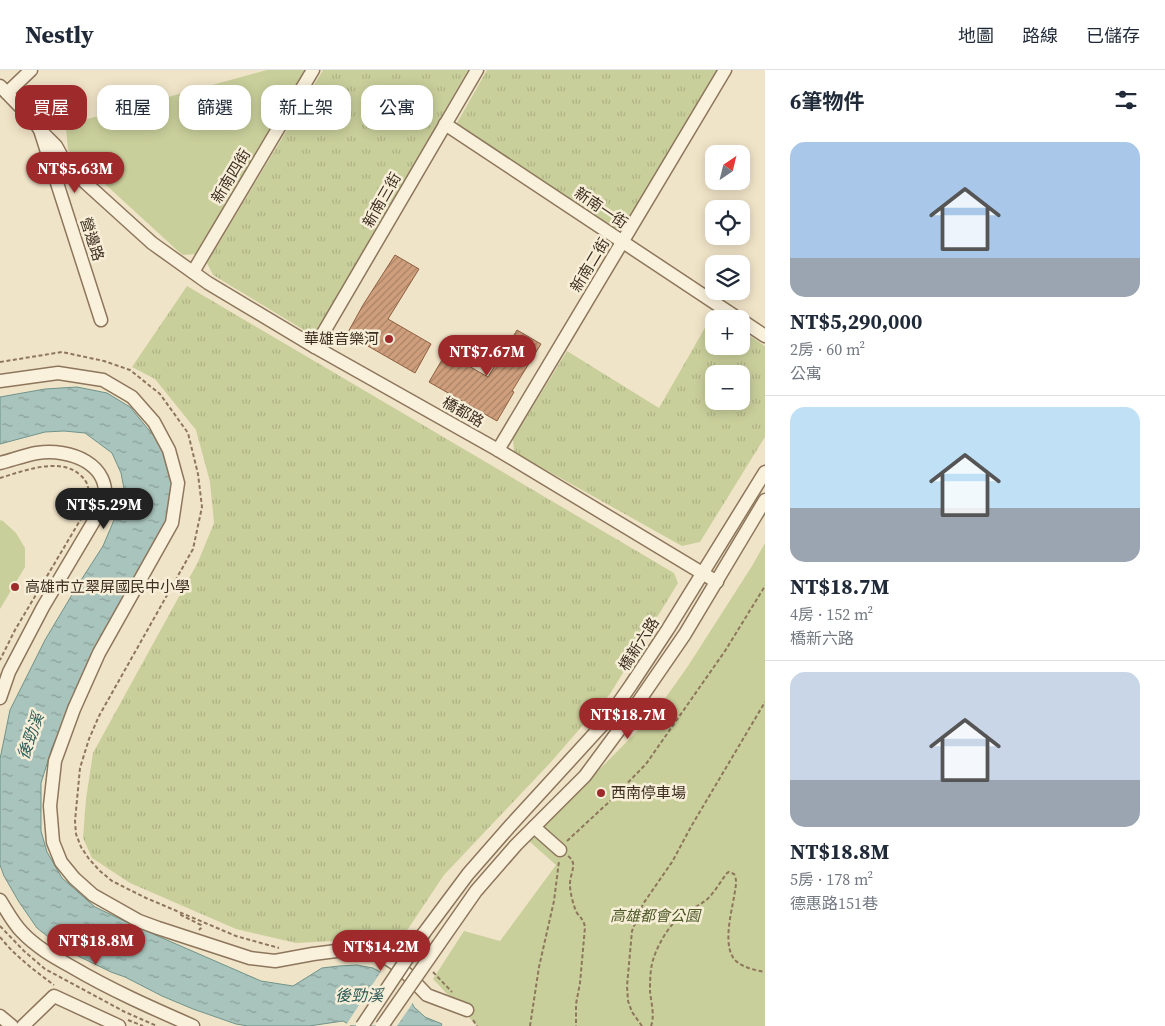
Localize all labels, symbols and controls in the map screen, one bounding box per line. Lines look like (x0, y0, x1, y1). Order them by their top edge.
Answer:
text: Nestly (25, 18, 94, 51)
text: 地圖 (958, 23, 994, 48)
text: 路線 (1022, 23, 1058, 48)
text: 已儲存 (1086, 23, 1140, 48)
chip: 買屋 (15, 85, 87, 130)
chip: 租屋 (97, 85, 169, 130)
chip: 篩選 (179, 85, 251, 130)
chip: 新上架 (261, 85, 351, 130)
chip: 公寓 (361, 85, 433, 130)
icon: filters (1112, 86, 1140, 114)
text: 6筆物件 (790, 87, 864, 116)
street label: 新南四街 (206, 145, 255, 207)
north arrow (705, 145, 750, 190)
map controls (705, 145, 750, 410)
pin: NT$5.63M (23, 152, 127, 194)
text: NT$5.63M (37, 157, 113, 179)
street label: 新南三街 (357, 169, 406, 231)
icon: home (920, 174, 1010, 264)
street label: 新南一街 (571, 182, 632, 233)
button: locate (705, 200, 750, 245)
street label: 營邊路 (76, 214, 109, 263)
street label: 新南二街 (565, 234, 614, 296)
button: layers (705, 255, 750, 300)
text: NT$5,290,000 (790, 307, 922, 336)
button: + (705, 310, 750, 355)
place label: 華雄音樂河 (304, 328, 379, 349)
marker: 華雄音樂河 (383, 333, 395, 345)
pin: NT$7.67M (435, 334, 539, 377)
text: 2房 · 60 m² (790, 338, 865, 360)
text: NT$7.67M (449, 340, 525, 362)
text: 公寓 (790, 362, 822, 384)
button: − (705, 365, 750, 410)
street label: 橋都路 (439, 391, 488, 432)
icon: home (920, 440, 1010, 530)
pin: NT$5.29M (52, 488, 156, 530)
text: NT$5.29M (66, 493, 142, 515)
text: NT$18.7M (790, 572, 889, 601)
place label: 高雄市立翠屏國民中小學 (25, 576, 190, 597)
marker: 高雄市立翠屏國民中小學 (9, 581, 21, 593)
text: 4房 · 152 m² (790, 603, 873, 625)
street label: 橋新六路 (613, 613, 664, 675)
text: 橋新六路 (790, 627, 854, 649)
pin: NT$18.7M (576, 698, 680, 740)
text: NT$18.7M (590, 703, 666, 725)
icon: home (920, 705, 1010, 795)
water label: 後勁溪 (11, 708, 49, 762)
place label: 西南停車場 (611, 782, 686, 803)
marker: 西南停車場 (595, 787, 607, 799)
text: NT$18.8M (790, 837, 889, 866)
text: 5房 · 178 m² (790, 868, 873, 890)
text: 德惠路151巷 (790, 892, 878, 914)
park label: 高雄都會公園 (610, 905, 702, 926)
pin: NT$18.8M (44, 924, 148, 966)
text: NT$18.8M (58, 929, 134, 951)
pin: NT$14.2M (329, 930, 433, 972)
text: NT$14.2M (343, 935, 419, 957)
water label: 後勁溪 (335, 984, 385, 1006)

